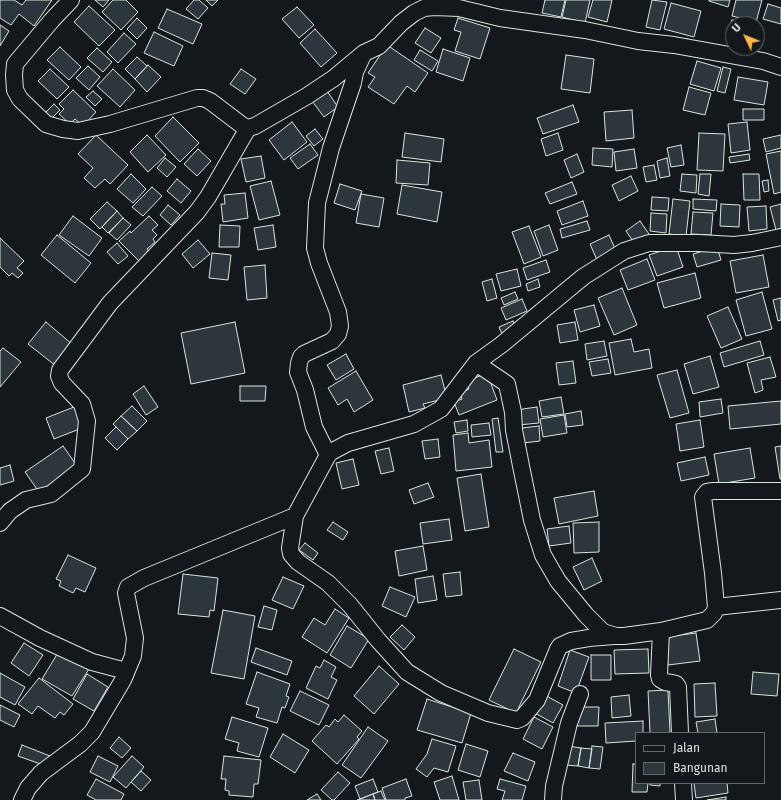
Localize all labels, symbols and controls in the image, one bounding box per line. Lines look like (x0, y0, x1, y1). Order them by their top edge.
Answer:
north arrow (725, 16, 765, 56)
text: U (729, 21, 744, 35)
legend (635, 732, 765, 784)
text: Jalan (673, 741, 700, 755)
text: Bangunan (673, 761, 728, 775)

